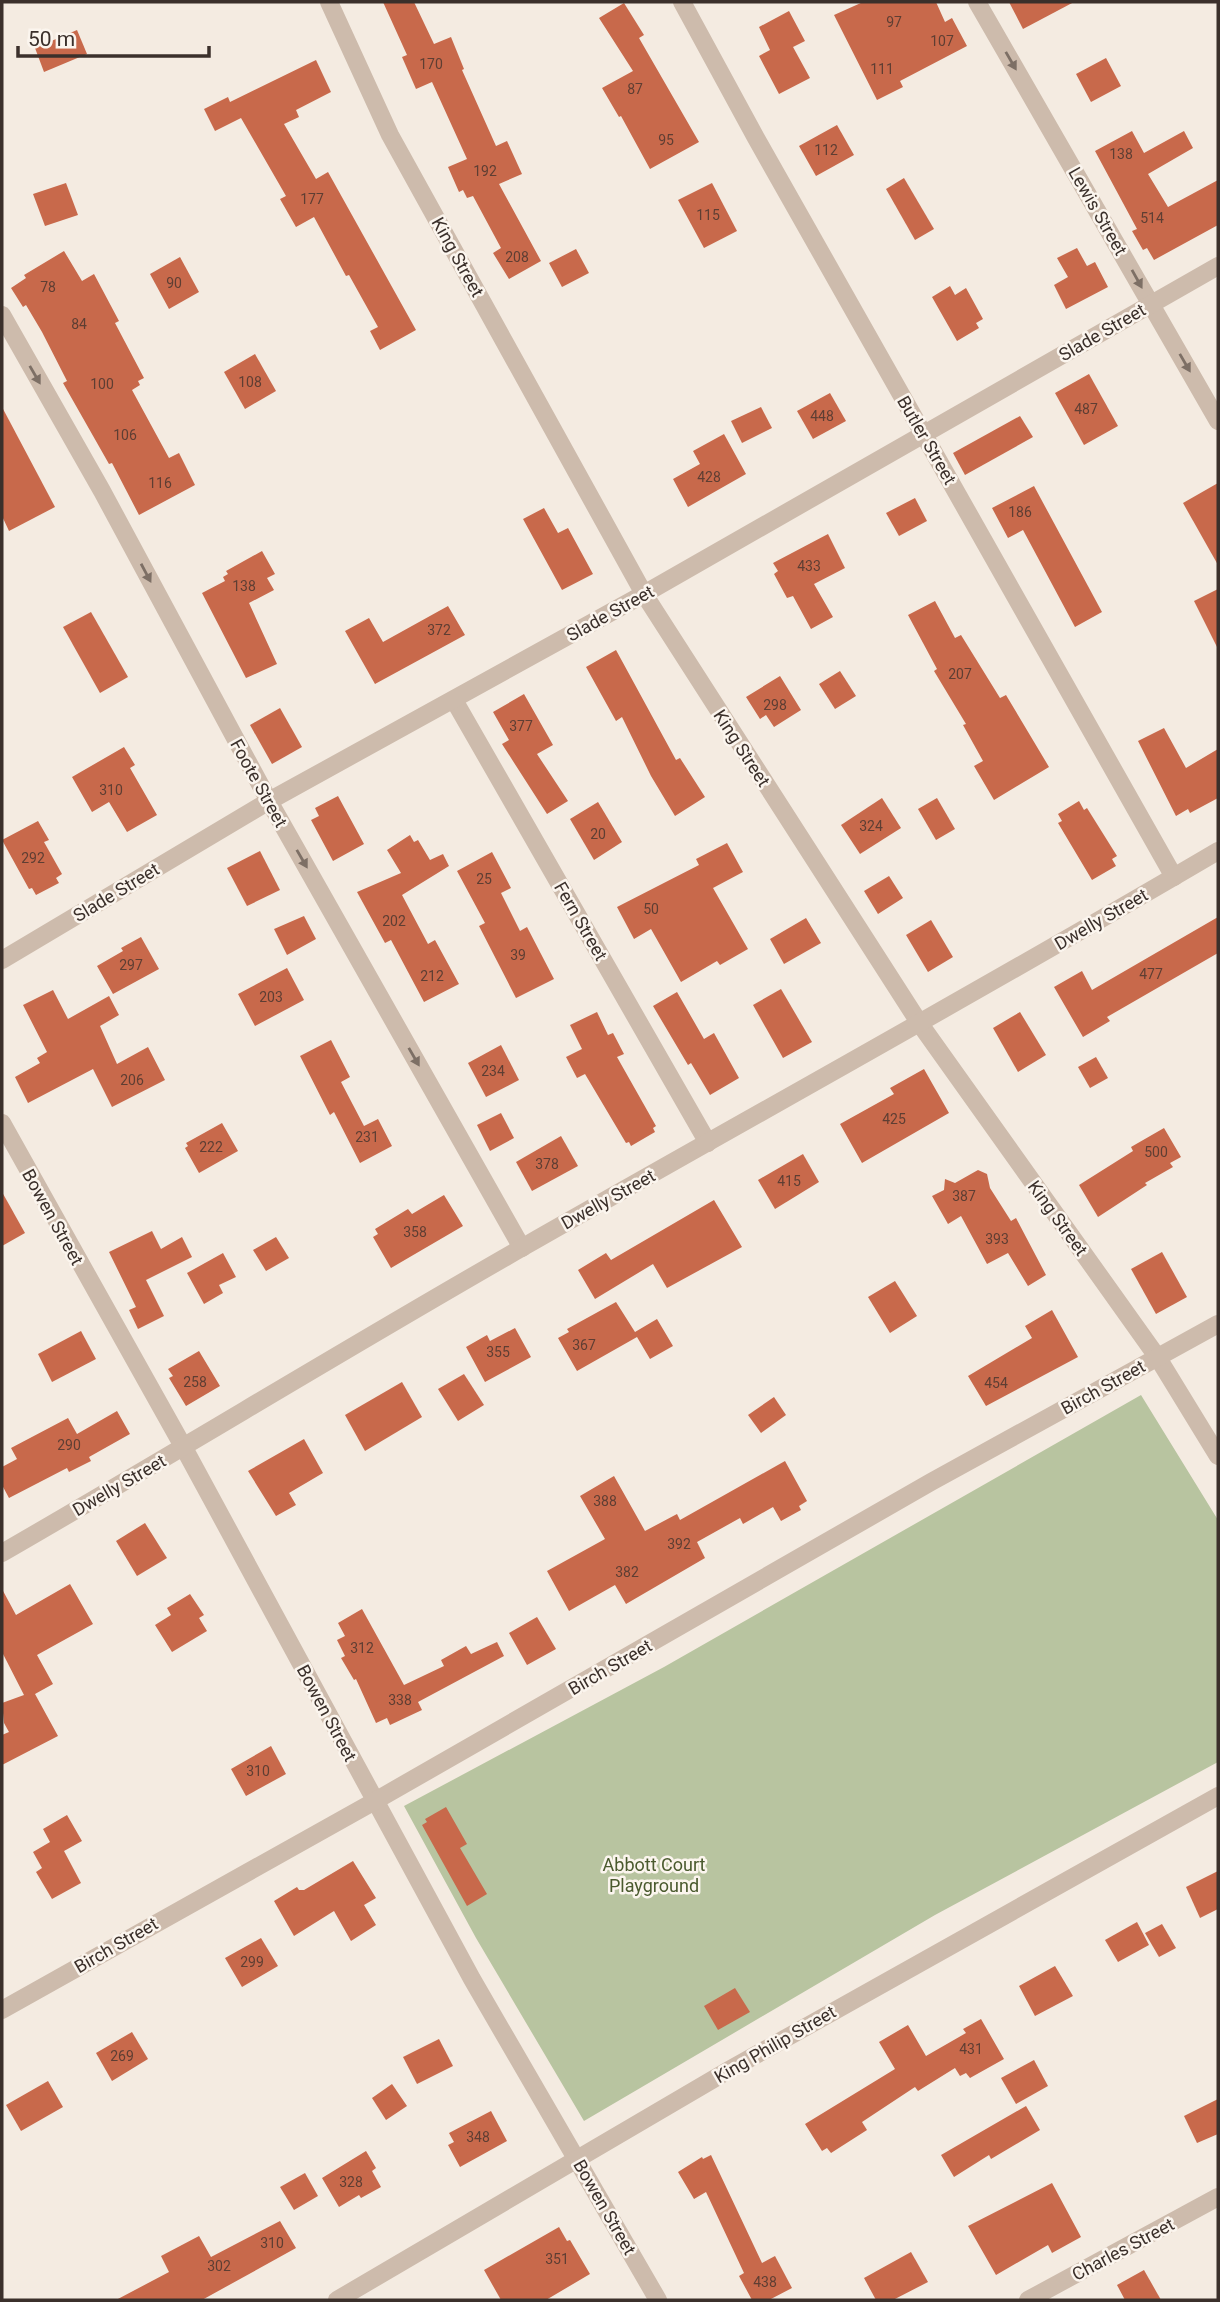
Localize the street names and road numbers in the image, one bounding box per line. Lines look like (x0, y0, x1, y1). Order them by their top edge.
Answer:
street label: Lewis Street (1064, 163, 1132, 259)
street label: King Street (428, 214, 488, 301)
street label: Slade Street (1055, 299, 1149, 365)
street label: Butler Street (893, 392, 961, 488)
street label: Slade Street (563, 580, 657, 646)
street label: King Street (709, 706, 775, 791)
street label: Foote Street (226, 735, 292, 831)
street label: Slade Street (69, 858, 163, 926)
street label: Fern Street (550, 878, 612, 964)
street label: Dwelly Street (1051, 884, 1151, 954)
street label: Bowen Street (18, 1165, 88, 1269)
street label: Dwelly Street (557, 1165, 659, 1233)
street label: King Street (1024, 1176, 1092, 1260)
street label: Birch Street (1057, 1355, 1149, 1419)
street label: Dwelly Street (69, 1450, 169, 1520)
street label: Birch Street (565, 1635, 656, 1699)
street label: Bowen Street (293, 1661, 361, 1765)
street label: Birch Street (71, 1913, 162, 1977)
street label: King Philip Street (711, 2001, 840, 2087)
street label: Bowen Street (569, 2156, 641, 2258)
street label: Charles Street (1068, 2213, 1178, 2285)

